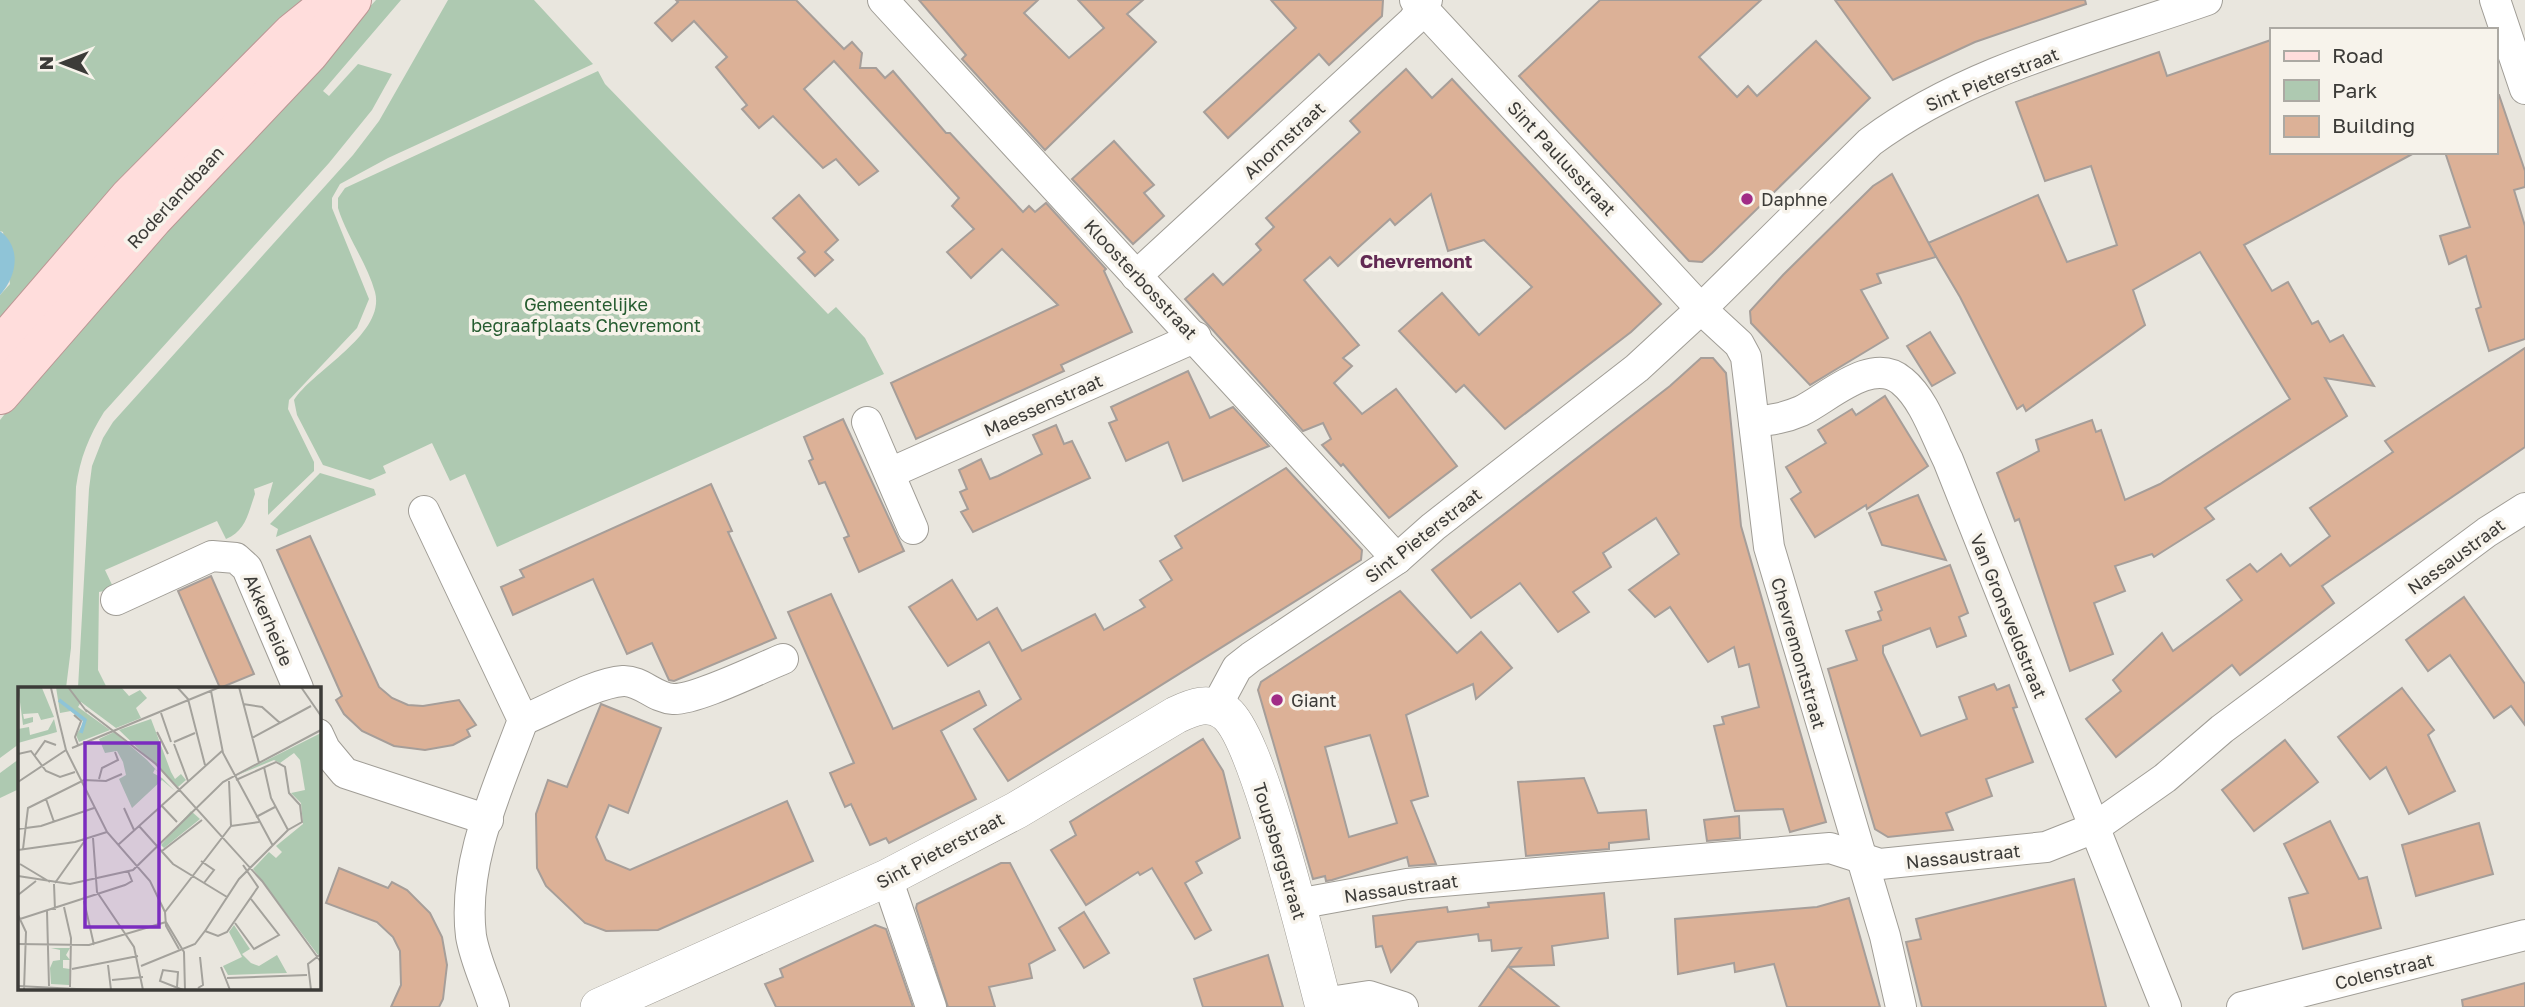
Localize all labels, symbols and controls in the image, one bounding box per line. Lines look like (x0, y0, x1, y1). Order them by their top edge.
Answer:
north arrow (28, 28, 98, 98)
legend (2270, 28, 2497, 154)
street label: Sint Pieterstraat (1922, 42, 2062, 116)
text: Road (2332, 42, 2383, 68)
text: N (34, 56, 57, 70)
text: Park (2332, 77, 2378, 103)
street label: Sint Paulusstraat (1503, 96, 1621, 220)
street label: Ahornstraat (1239, 97, 1329, 183)
text: Building (2332, 112, 2415, 138)
street label: Roderlandbaan (122, 141, 228, 253)
place label: Daphne (1761, 188, 1827, 210)
marker: Daphne (1739, 191, 1755, 207)
street label: Kloosterbosstraat (1080, 214, 1202, 344)
district label: Chevremont (1360, 249, 1473, 272)
park label: Gemeentelijke begraafplaats Chevremont (471, 293, 701, 336)
street label: Maessenstraat (980, 369, 1106, 441)
street label: Sint Pieterstraat (1360, 483, 1486, 587)
street label: Nassaustraat (2403, 513, 2509, 599)
street label: Van Gronsveldstraat (1966, 531, 2052, 701)
street label: Akkerheide (240, 571, 298, 669)
street label: Chevremontstraat (1767, 575, 1831, 731)
inset map (18, 687, 320, 990)
place label: Giant (1291, 689, 1337, 711)
marker: Giant (1269, 692, 1285, 708)
street label: Toupsbergstraat (1249, 780, 1311, 922)
street label: Sint Pieterstraat (872, 807, 1008, 893)
street label: Nassaustraat (1905, 839, 2021, 873)
street label: Nassaustraat (1343, 869, 1459, 907)
street label: Colenstraat (2332, 948, 2436, 994)

